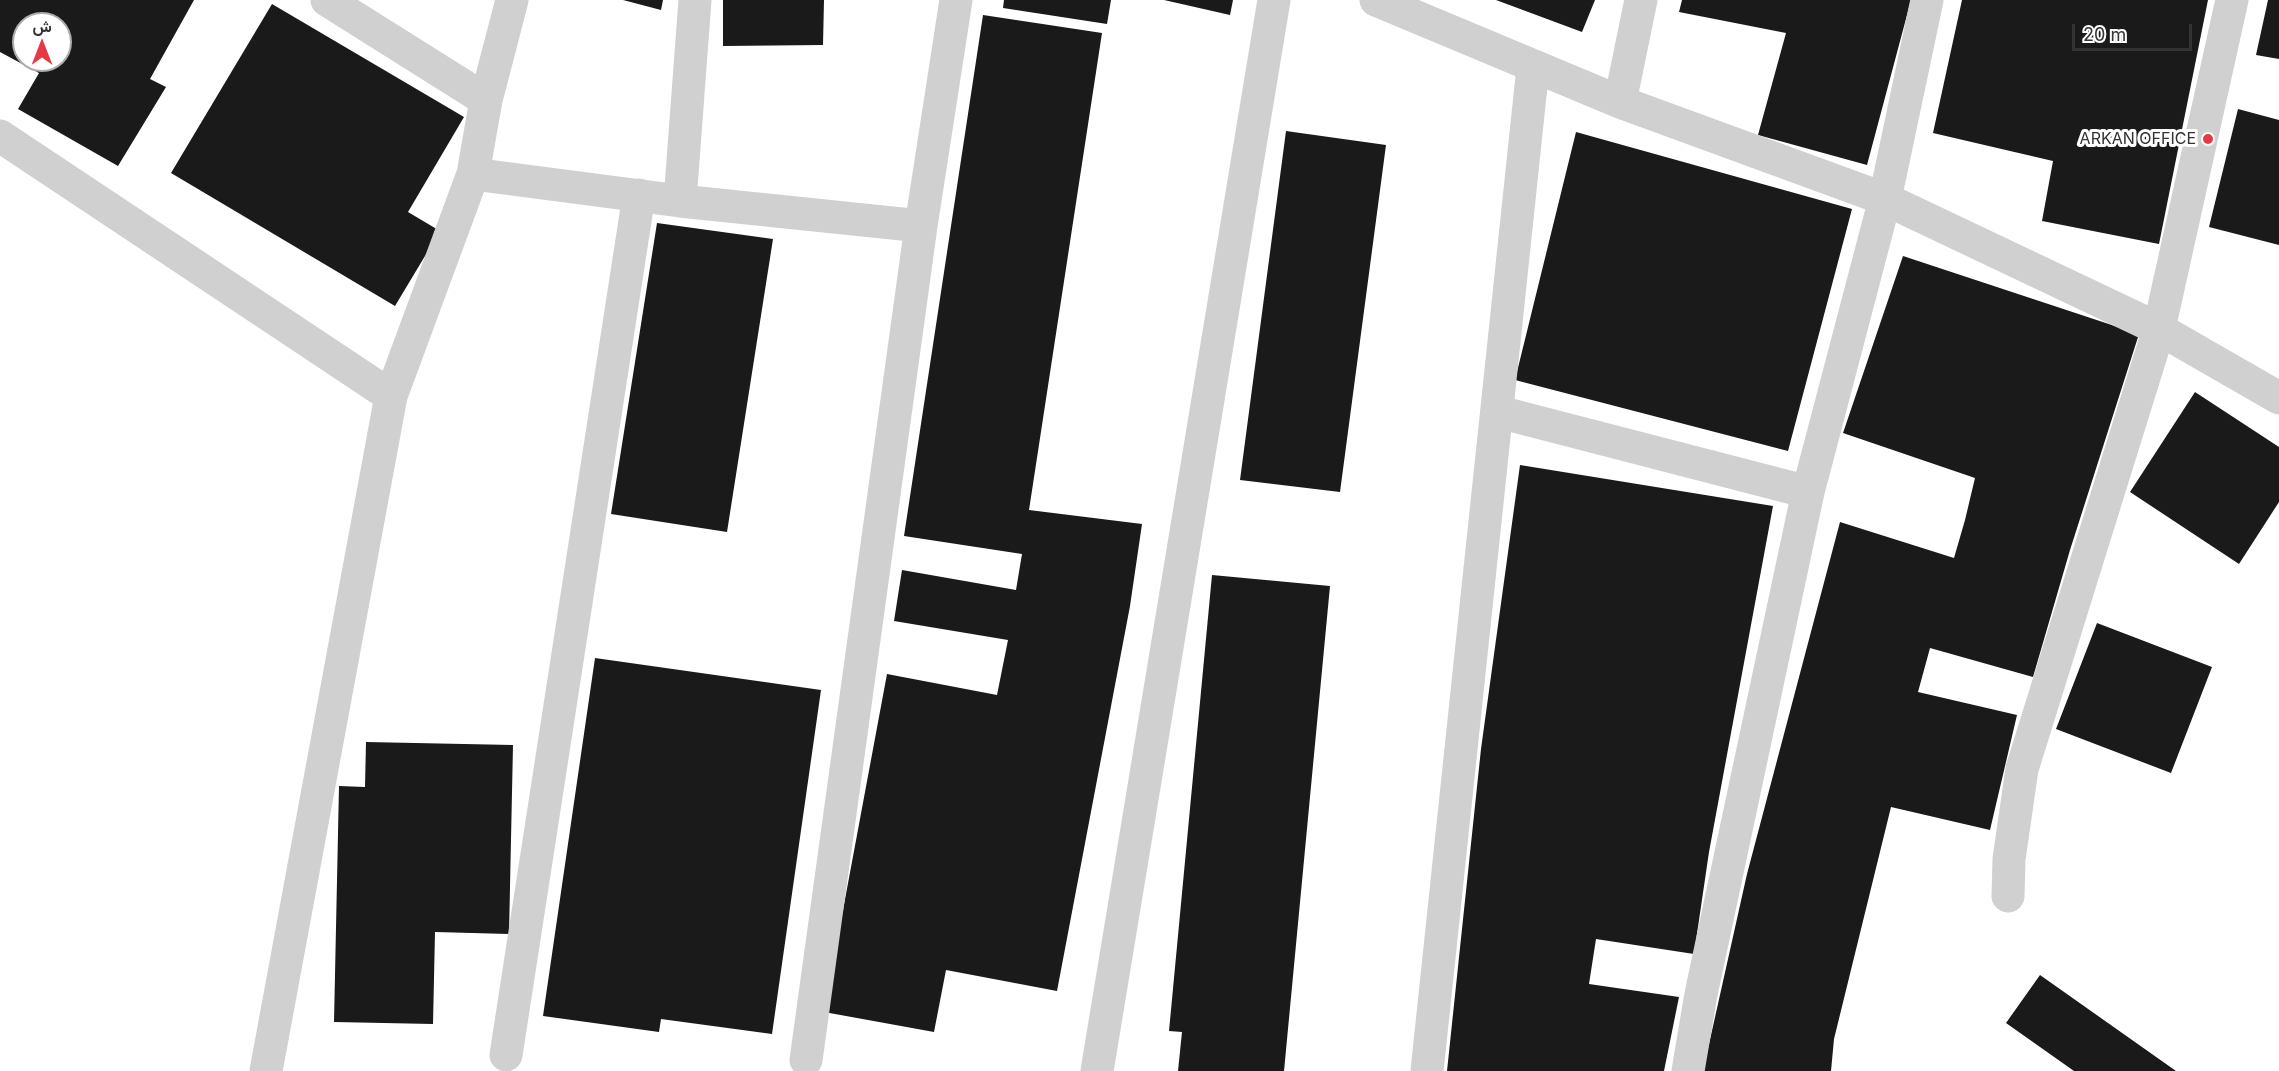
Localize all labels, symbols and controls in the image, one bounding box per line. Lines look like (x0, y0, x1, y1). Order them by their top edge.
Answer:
north arrow (12, 12, 72, 72)
scale bar (2075, 12, 2195, 50)
text: ش (32, 16, 52, 36)
text: 20 m (2083, 24, 2126, 45)
place label: ARKAN OFFICE (2080, 129, 2196, 149)
marker: ARKAN OFFICE (2201, 132, 2215, 146)

